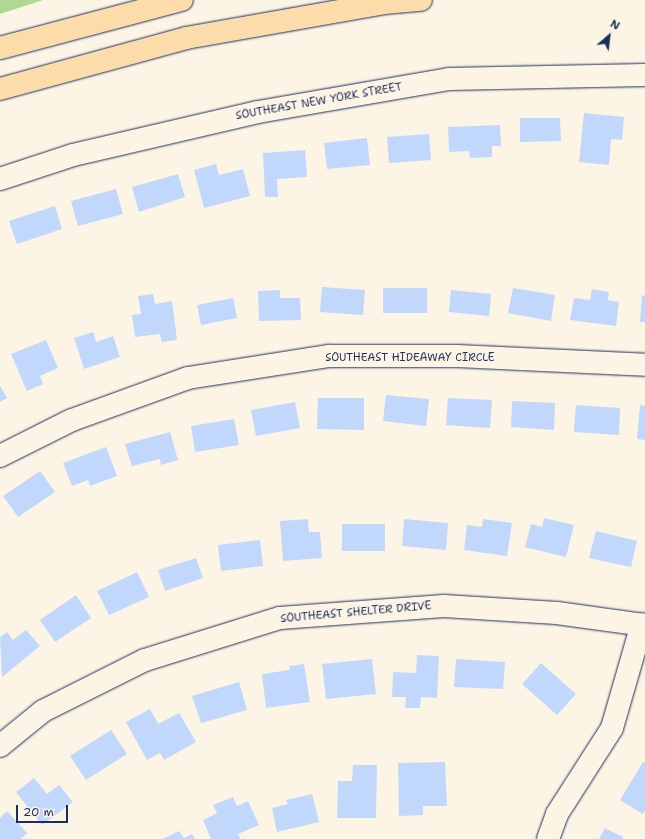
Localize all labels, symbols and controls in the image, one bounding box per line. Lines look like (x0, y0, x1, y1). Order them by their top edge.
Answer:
north arrow (589, 16, 629, 56)
text: N (607, 16, 622, 34)
street label: SOUTHEAST NEW YORK STREET (235, 81, 403, 123)
street label: SOUTHEAST HIDEAWAY CIRCLE (325, 351, 495, 365)
street label: SOUTHEAST SHELTER DRIVE (280, 600, 432, 626)
scale bar (18, 797, 70, 823)
text: 20 m (23, 804, 54, 820)

